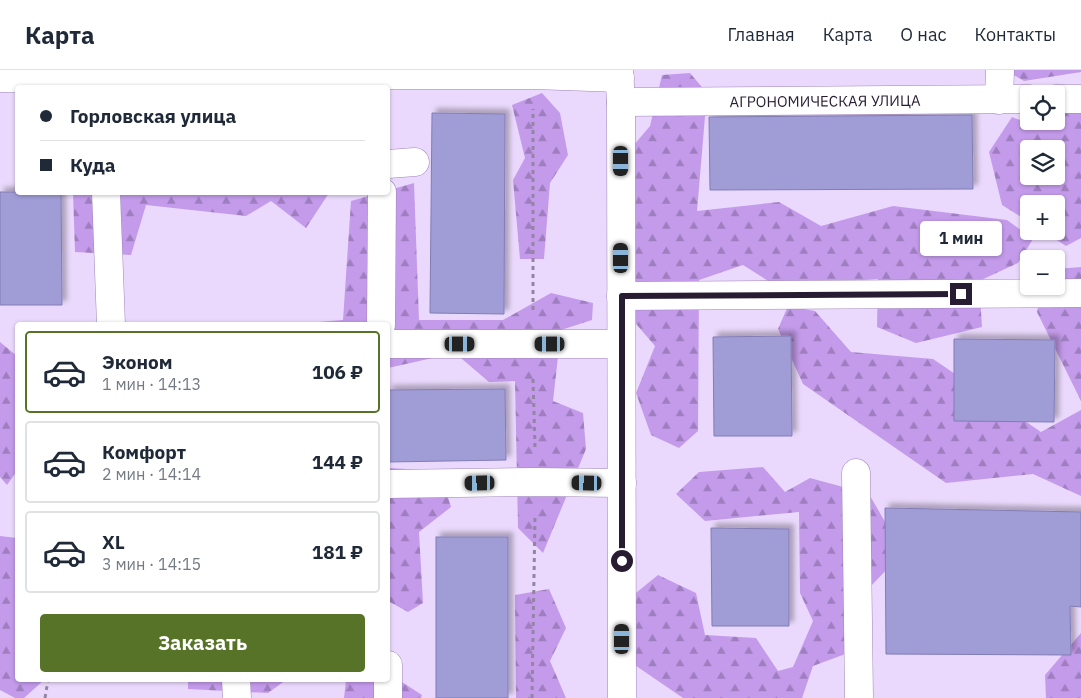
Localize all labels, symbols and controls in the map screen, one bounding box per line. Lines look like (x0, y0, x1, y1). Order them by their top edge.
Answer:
text: Карта (25, 19, 95, 51)
text: Главная (727, 23, 795, 46)
text: Карта (823, 23, 872, 46)
text: О нас (900, 23, 947, 46)
text: Контакты (975, 23, 1056, 46)
map controls (1020, 85, 1065, 295)
button: locate (1020, 85, 1065, 130)
street label: АГРОНОМИЧЕСКАЯ УЛИЦА (729, 90, 921, 111)
text: Горловская улица (70, 104, 236, 128)
button: layers (1020, 140, 1065, 185)
car (613, 146, 628, 176)
text: Куда (70, 153, 115, 177)
button: + (1020, 195, 1065, 240)
callout: 1 мин (920, 222, 1002, 256)
text: 1 мин (939, 228, 983, 248)
car (613, 243, 628, 273)
button: − (1020, 250, 1065, 295)
route end (950, 283, 972, 305)
car (445, 337, 475, 352)
car (535, 337, 565, 352)
icon: car (42, 350, 87, 395)
text: Эконом (102, 350, 173, 374)
text: 106 ₽ (312, 360, 363, 384)
text: 1 мин · 14:13 (102, 374, 201, 394)
icon: car (42, 440, 87, 485)
text: Комфорт (102, 440, 186, 464)
text: 144 ₽ (312, 450, 363, 474)
text: 2 мин · 14:14 (102, 464, 201, 484)
car (464, 475, 495, 491)
car (571, 475, 602, 491)
icon: car (42, 530, 87, 575)
text: XL (102, 530, 125, 554)
text: 181 ₽ (312, 540, 363, 564)
route start (611, 550, 633, 572)
text: 3 мин · 14:15 (102, 554, 201, 574)
button: Заказать (40, 614, 365, 672)
car (614, 624, 629, 654)

